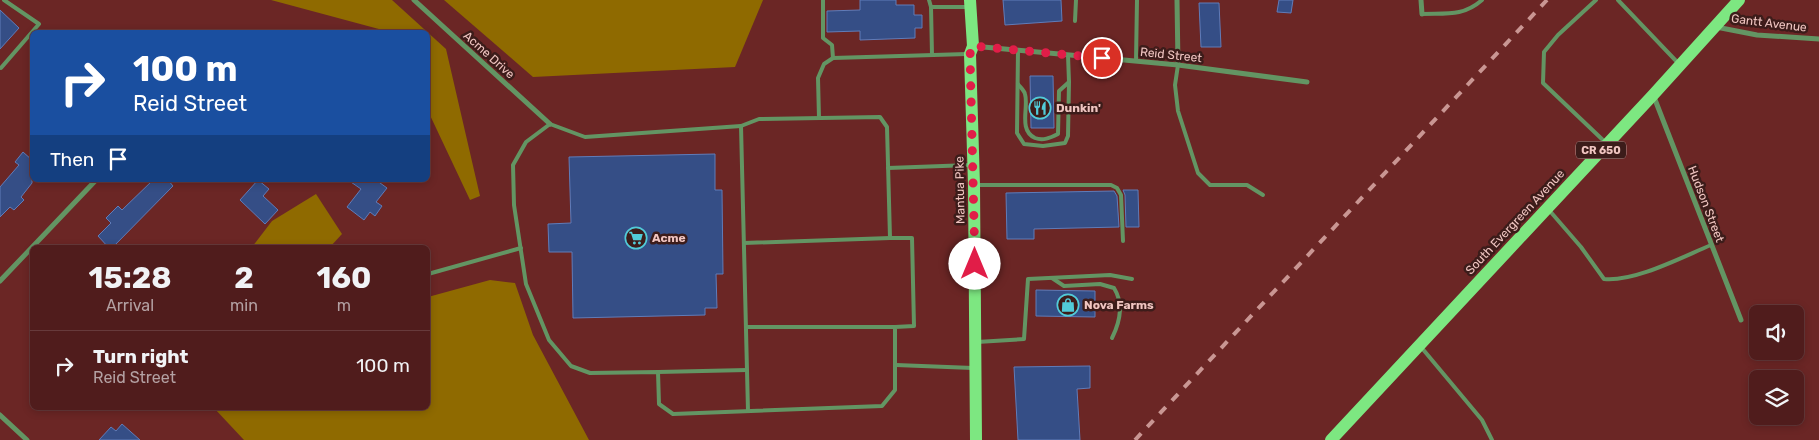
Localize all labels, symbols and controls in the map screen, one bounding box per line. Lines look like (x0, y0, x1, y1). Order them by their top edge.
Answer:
street label: Gantt Avenue (1730, 11, 1808, 35)
street label: Acme Drive (461, 28, 518, 82)
pin (1081, 37, 1123, 79)
icon: arrive (1088, 44, 1116, 72)
street label: Reid Street (1139, 45, 1203, 65)
text: 100 m (133, 48, 238, 90)
icon: right (50, 50, 115, 115)
text: Reid Street (133, 90, 247, 117)
restaurant icon: Dunkin' (1028, 96, 1052, 120)
place label: Dunkin' (1056, 101, 1101, 115)
road number: CR 650 (1576, 142, 1626, 158)
icon: arrive (104, 145, 132, 173)
text: Then (50, 148, 94, 171)
street label: Mantua Pike (952, 156, 968, 224)
street label: Hudson Street (1685, 164, 1727, 245)
street label: South Evergreen Avenue (1463, 167, 1567, 277)
supermarket icon: Acme (624, 226, 648, 250)
place label: Acme (652, 231, 686, 245)
position arrow (948, 237, 1000, 289)
text: 15:28 (89, 260, 171, 296)
text: 2 (234, 260, 254, 296)
text: 160 (317, 260, 371, 296)
shop icon: Nova Farms (1056, 293, 1080, 317)
text: Arrival (106, 296, 154, 315)
text: min (230, 296, 258, 315)
text: m (337, 296, 351, 315)
place label: Nova Farms (1084, 298, 1154, 312)
map controls (1749, 305, 1804, 425)
button: sound (1749, 305, 1804, 360)
text: Turn right (93, 345, 188, 368)
icon: right (50, 352, 78, 380)
text: 100 m (356, 354, 410, 377)
text: Reid Street (93, 368, 176, 387)
button: layers (1749, 370, 1804, 425)

